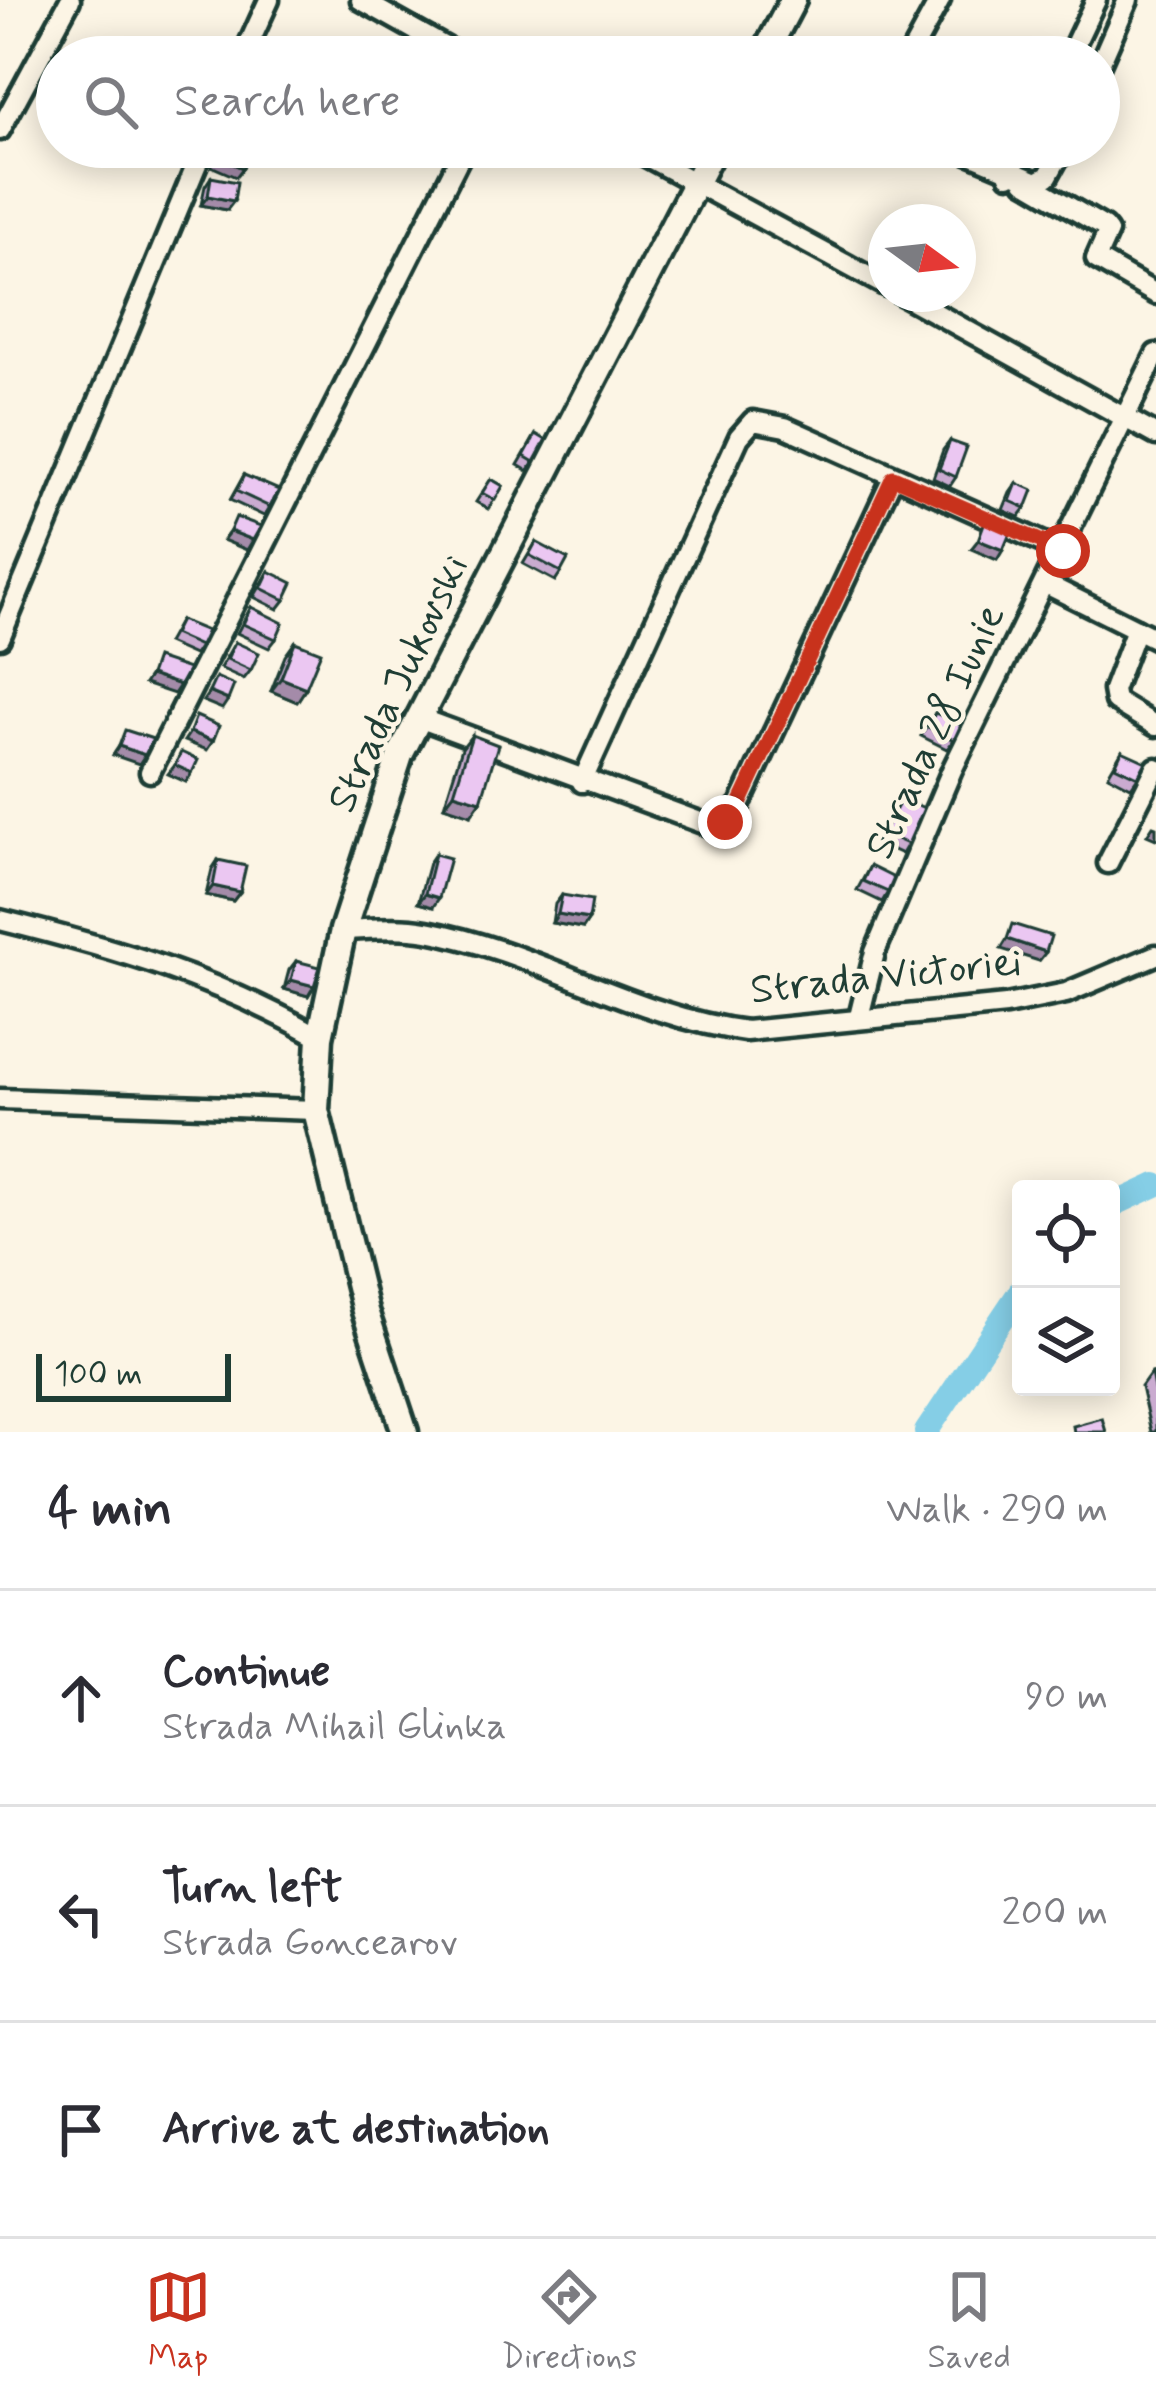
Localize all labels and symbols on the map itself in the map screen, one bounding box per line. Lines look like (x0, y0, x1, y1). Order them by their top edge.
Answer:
north arrow (868, 204, 976, 312)
route start (1036, 524, 1090, 578)
street label: Strada Jukovski (315, 546, 483, 822)
street label: Strada 28 Iunie (853, 596, 1019, 868)
route end (698, 795, 752, 849)
street label: Strada Victoriei (748, 935, 1024, 1019)
scale bar (36, 1348, 231, 1401)

